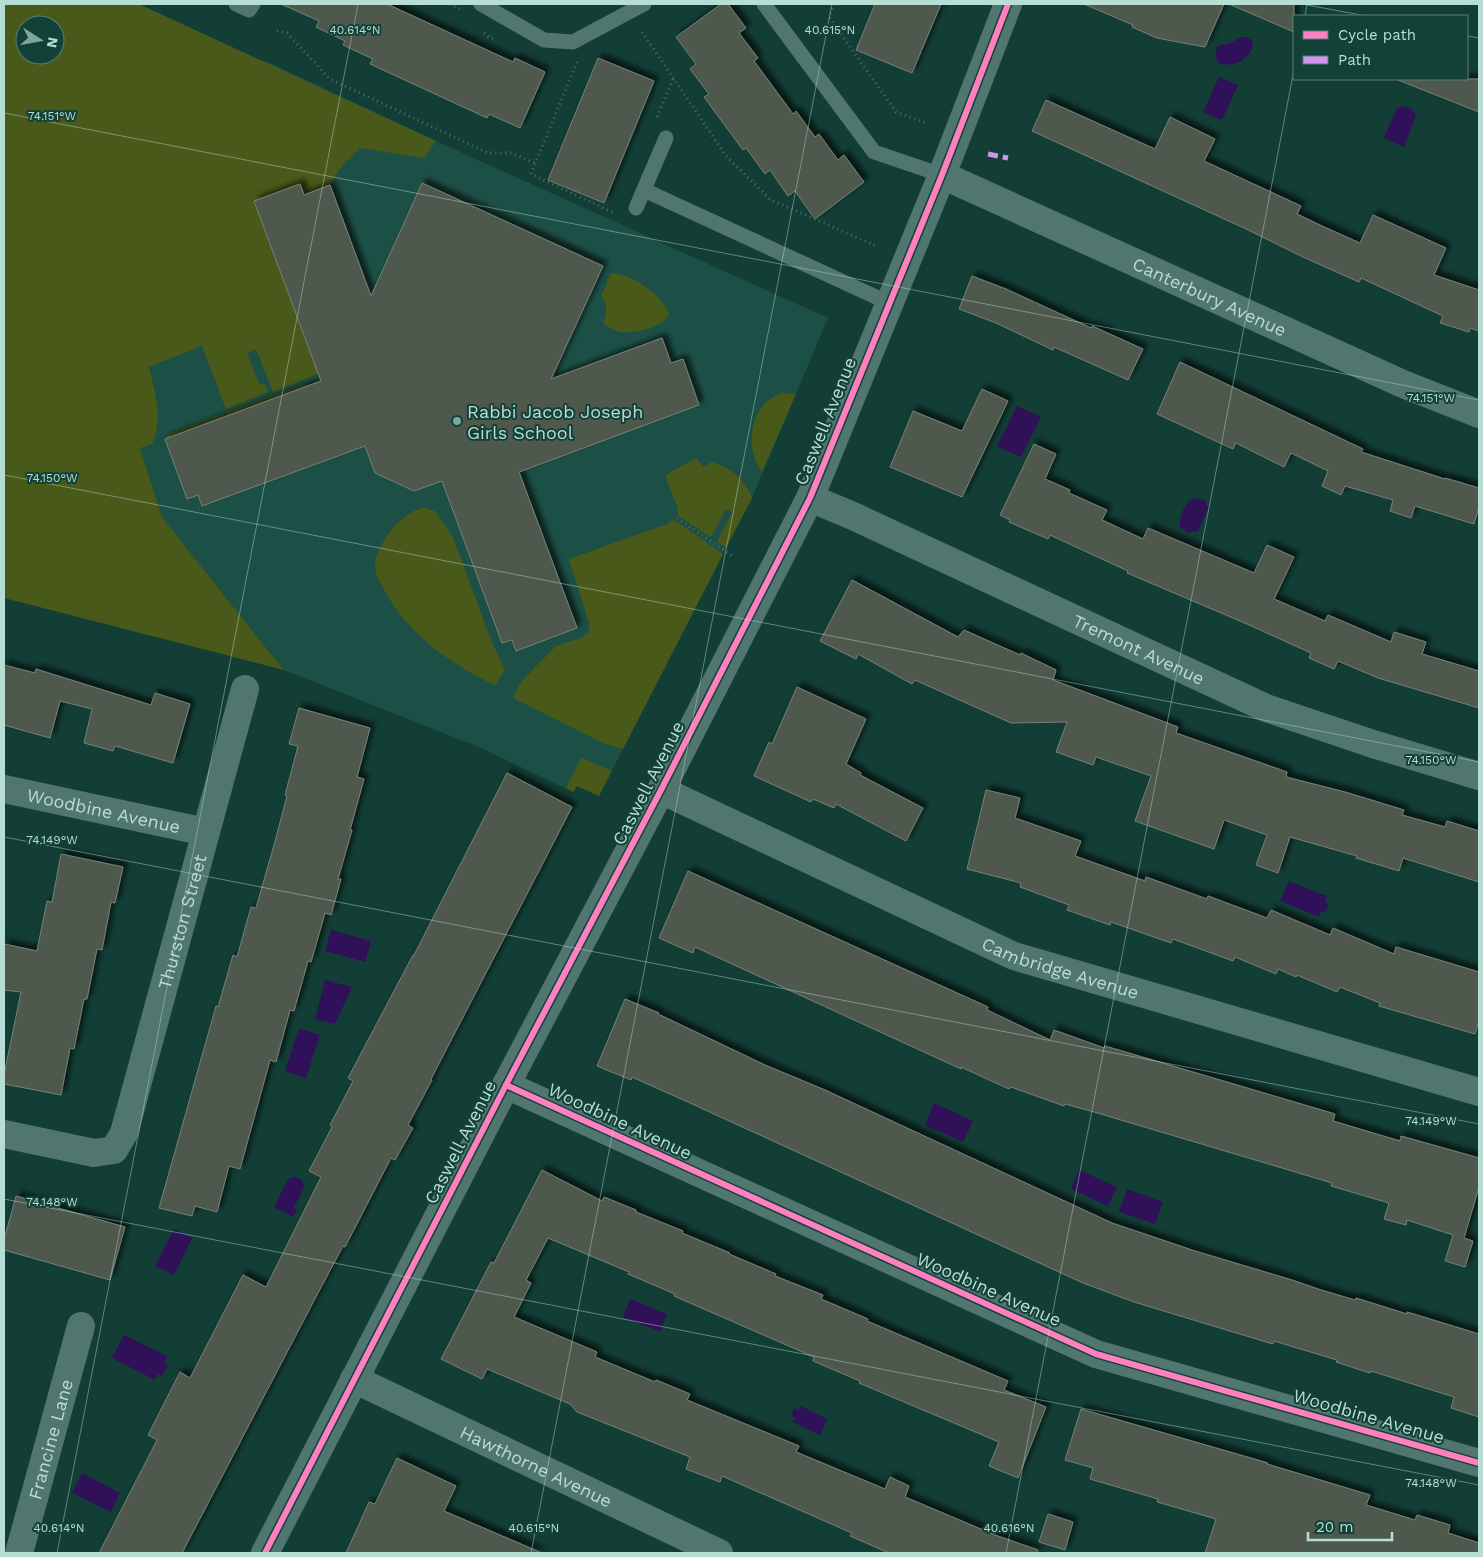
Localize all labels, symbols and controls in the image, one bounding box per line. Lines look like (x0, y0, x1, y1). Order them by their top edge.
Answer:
north arrow (15, 15, 65, 65)
legend (1293, 15, 1468, 80)
text: 40.614°N (329, 23, 381, 37)
text: 40.615°N (805, 23, 855, 37)
text: Cycle path (1338, 26, 1416, 44)
text: N (44, 36, 62, 49)
text: Path (1338, 51, 1371, 69)
text: 74.151°W (28, 109, 77, 123)
street label: Canterbury Avenue (1130, 252, 1290, 340)
street label: Caswell Avenue (790, 354, 860, 488)
text: 74.151°W (1407, 391, 1456, 405)
place label: Rabbi Jacob Joseph Girls School (467, 401, 643, 443)
marker: Rabbi Jacob Joseph Girls School (451, 415, 463, 427)
text: 74.150°W (26, 471, 78, 485)
street label: Tremont Avenue (1070, 609, 1208, 689)
street label: Caswell Avenue (608, 718, 688, 848)
text: 74.150°W (1405, 753, 1457, 767)
street label: Woodbine Avenue (25, 784, 182, 837)
text: 74.149°W (26, 833, 78, 847)
street label: Thurston Street (153, 851, 210, 992)
street label: Cambridge Avenue (979, 932, 1141, 1002)
street label: Caswell Avenue (420, 1077, 500, 1207)
street label: Woodbine Avenue (545, 1078, 695, 1164)
text: 74.149°W (1405, 1114, 1457, 1128)
text: 74.148°W (26, 1195, 78, 1209)
street label: Woodbine Avenue (913, 1248, 1065, 1330)
street label: Francine Lane (24, 1377, 77, 1502)
street label: Woodbine Avenue (1291, 1384, 1447, 1448)
street label: Hawthorne Avenue (457, 1421, 616, 1511)
text: 74.148°W (1405, 1476, 1457, 1490)
scale bar (1308, 1510, 1392, 1542)
text: 20 m (1316, 1518, 1354, 1536)
text: 40.614°N (33, 1521, 85, 1535)
text: 40.615°N (509, 1521, 559, 1535)
text: 40.616°N (983, 1521, 1035, 1535)

